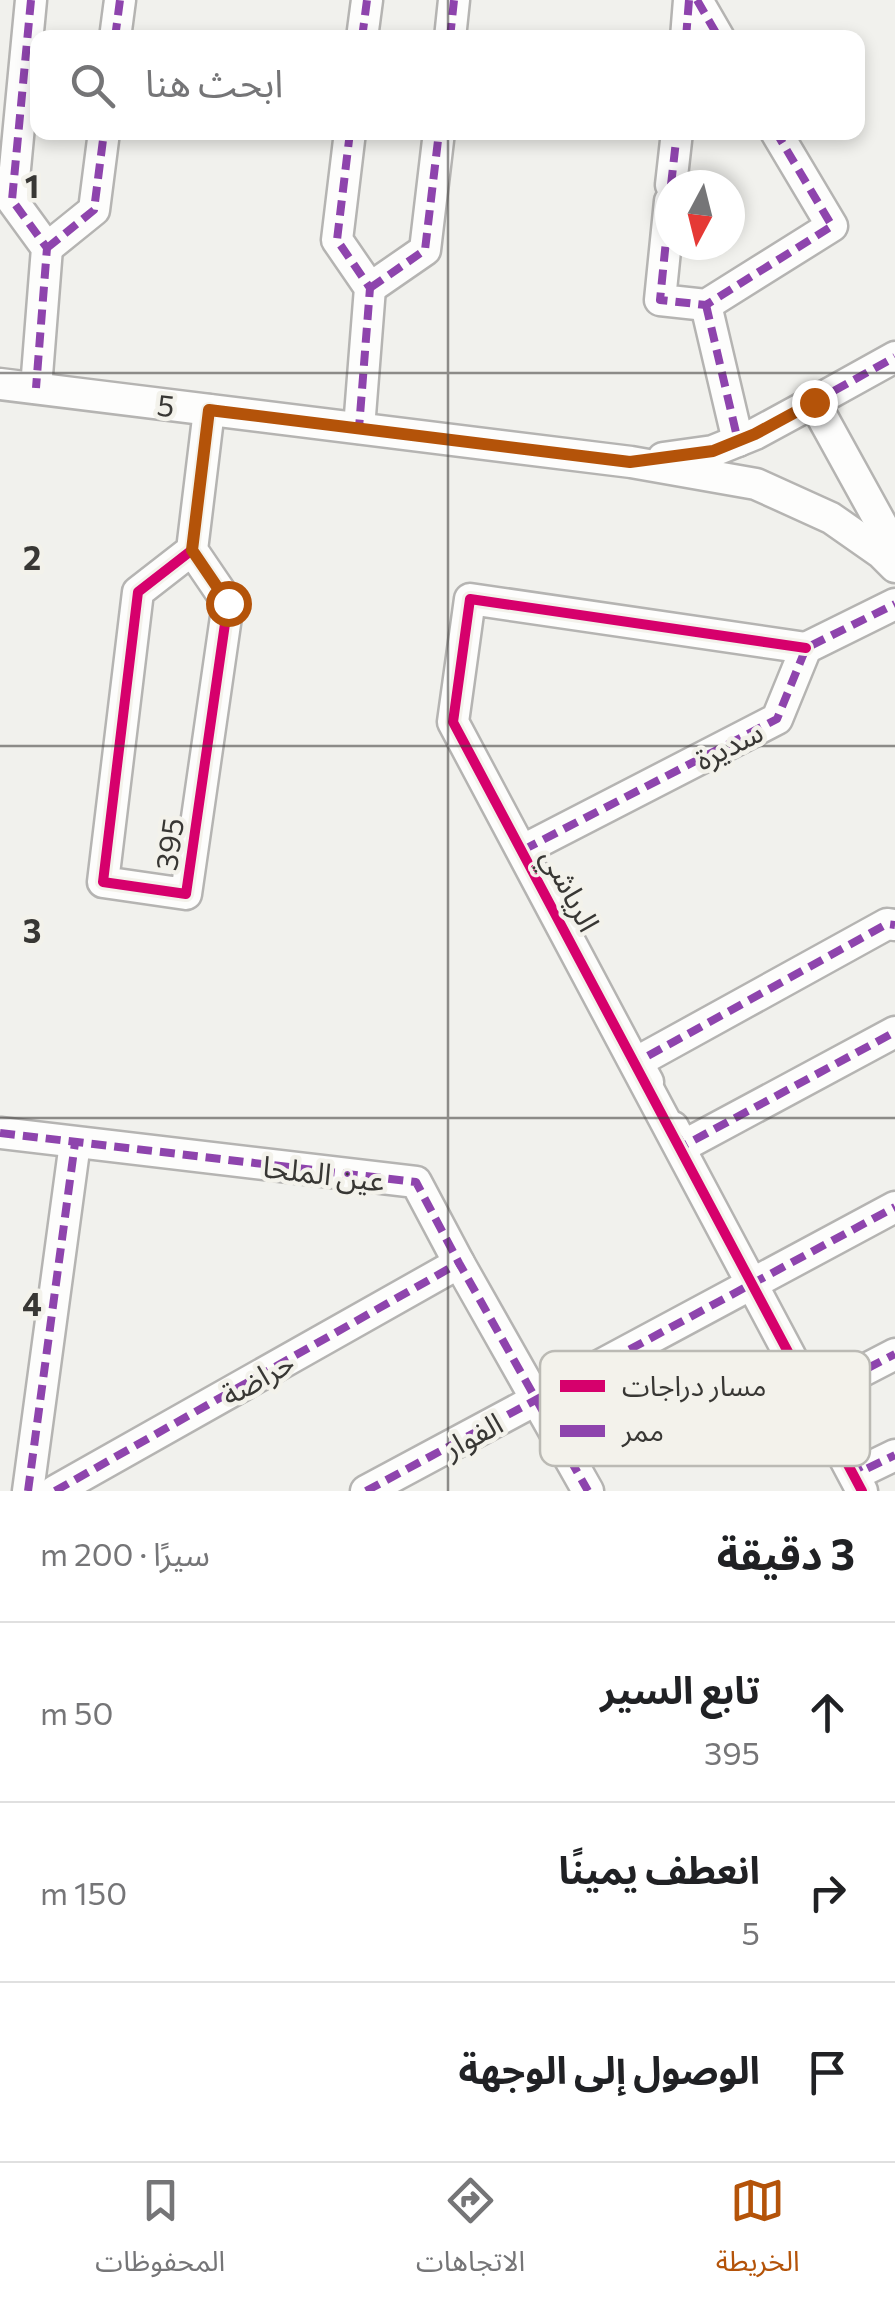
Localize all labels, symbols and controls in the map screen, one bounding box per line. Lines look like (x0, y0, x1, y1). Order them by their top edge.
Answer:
search box (30, 30, 865, 140)
icon: search (65, 58, 120, 113)
text: ابحث هنا (145, 58, 283, 105)
text: 1 (25, 165, 39, 205)
north arrow (655, 170, 745, 260)
route end (792, 380, 838, 426)
street label: 5 (155, 385, 177, 423)
text: 2 (23, 537, 41, 577)
route start (206, 581, 252, 627)
street label: سديرة (688, 711, 769, 778)
street label: 395 (146, 815, 190, 873)
street label: الرياشي (529, 841, 609, 940)
text: 3 (23, 910, 41, 950)
street label: عين الملحا (261, 1146, 387, 1199)
text: 4 (22, 1283, 42, 1323)
street label: حراضة (214, 1342, 300, 1413)
legend (540, 1351, 870, 1466)
text: مسار دراجات (622, 1368, 766, 1403)
street label: الفوار (435, 1403, 509, 1466)
text: ممر (621, 1413, 664, 1448)
text: 3 دقيقة (717, 1527, 855, 1579)
text: سيرًا · 200 m (40, 1533, 210, 1573)
text: تابع السير (600, 1665, 760, 1712)
icon: ahead (800, 1685, 855, 1740)
text: 50 m (40, 1692, 113, 1732)
text: 395 (704, 1732, 760, 1772)
text: انعطف يمينًا (558, 1845, 760, 1892)
icon: right (800, 1865, 855, 1920)
text: 150 m (40, 1872, 127, 1912)
text: 5 (742, 1912, 760, 1952)
text: الوصول إلى الوجهة (459, 2045, 760, 2092)
icon: arrive (800, 2045, 855, 2100)
tab: المحفوظات (95, 2173, 225, 2292)
tab: الاتجاهات (416, 2173, 525, 2292)
tab: الخريطة (716, 2173, 800, 2292)

